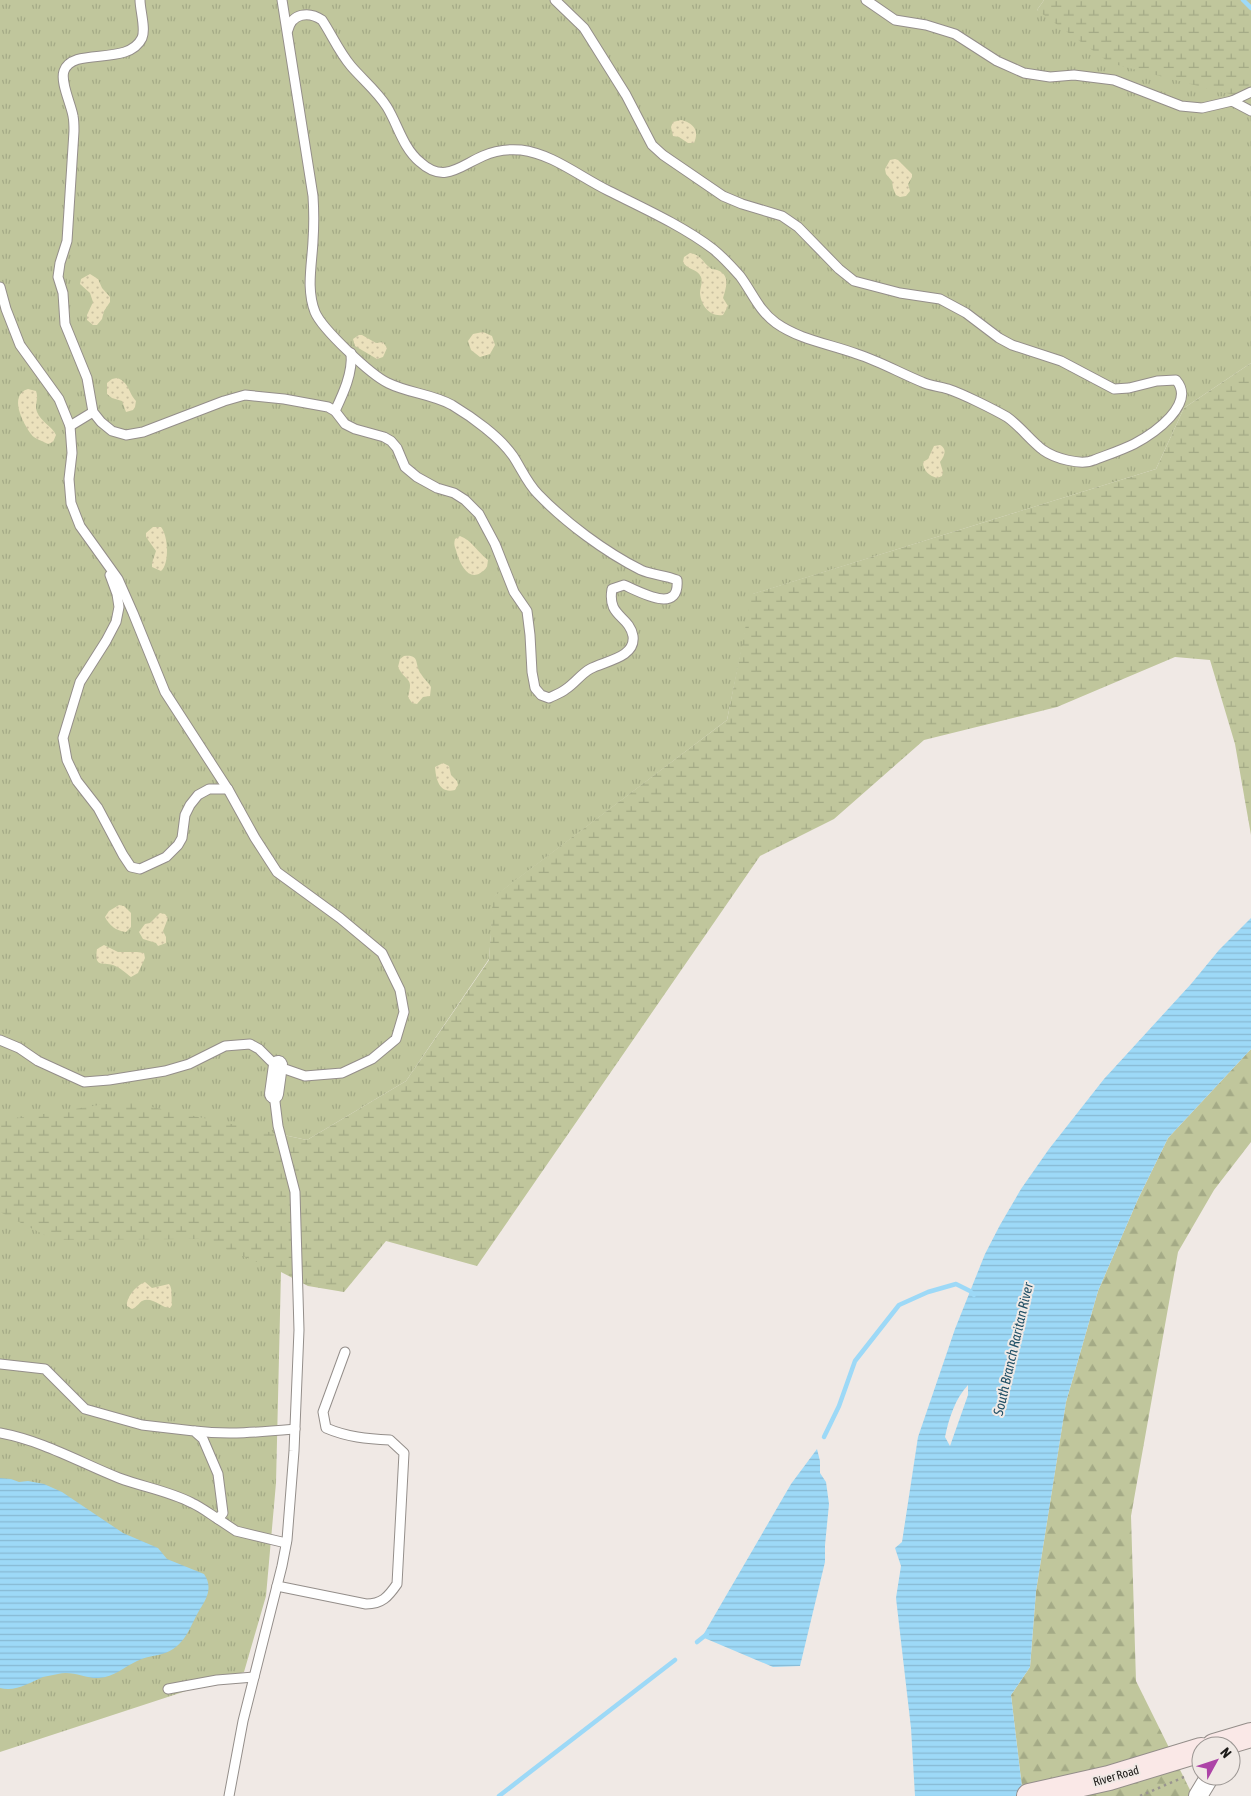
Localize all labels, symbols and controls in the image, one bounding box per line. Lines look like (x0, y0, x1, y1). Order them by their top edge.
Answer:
water label: South Branch Raritan River (990, 1280, 1036, 1418)
north arrow (1191, 1736, 1241, 1786)
text: N (1217, 1744, 1235, 1761)
street label: River Road (1091, 1763, 1141, 1789)

